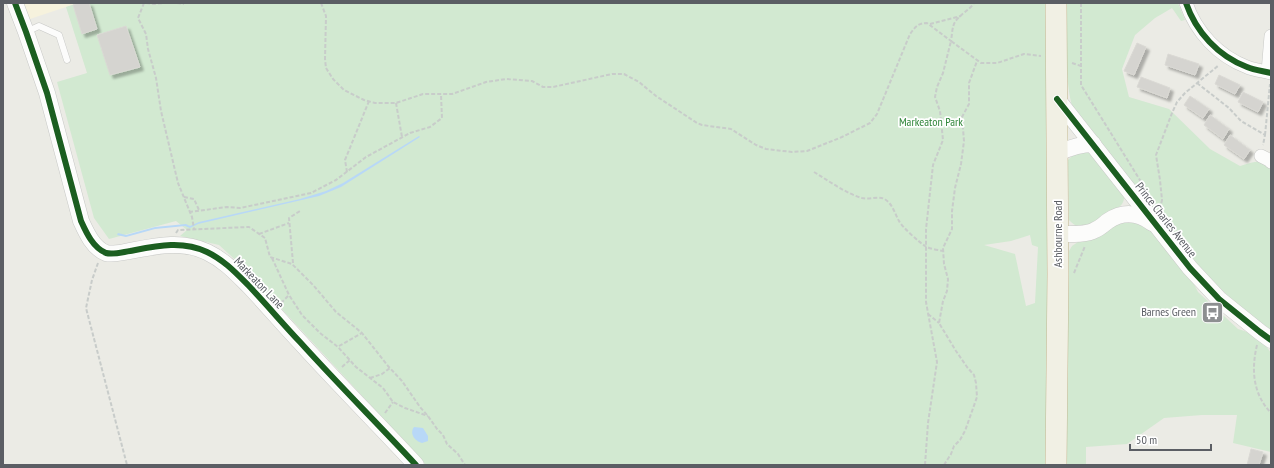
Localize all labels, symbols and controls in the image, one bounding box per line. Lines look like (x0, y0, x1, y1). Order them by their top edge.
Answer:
park label: Markeaton Park (899, 114, 963, 129)
street label: Prince Charles Avenue (1132, 179, 1200, 260)
street label: Ashbourne Road (1050, 200, 1065, 268)
street label: Markeaton Lane (231, 254, 288, 312)
bus stop icon: Barnes Green (1199, 299, 1225, 325)
place label: Barnes Green (1141, 304, 1196, 319)
scale bar (1130, 426, 1211, 452)
text: 50 m (1136, 432, 1157, 447)

